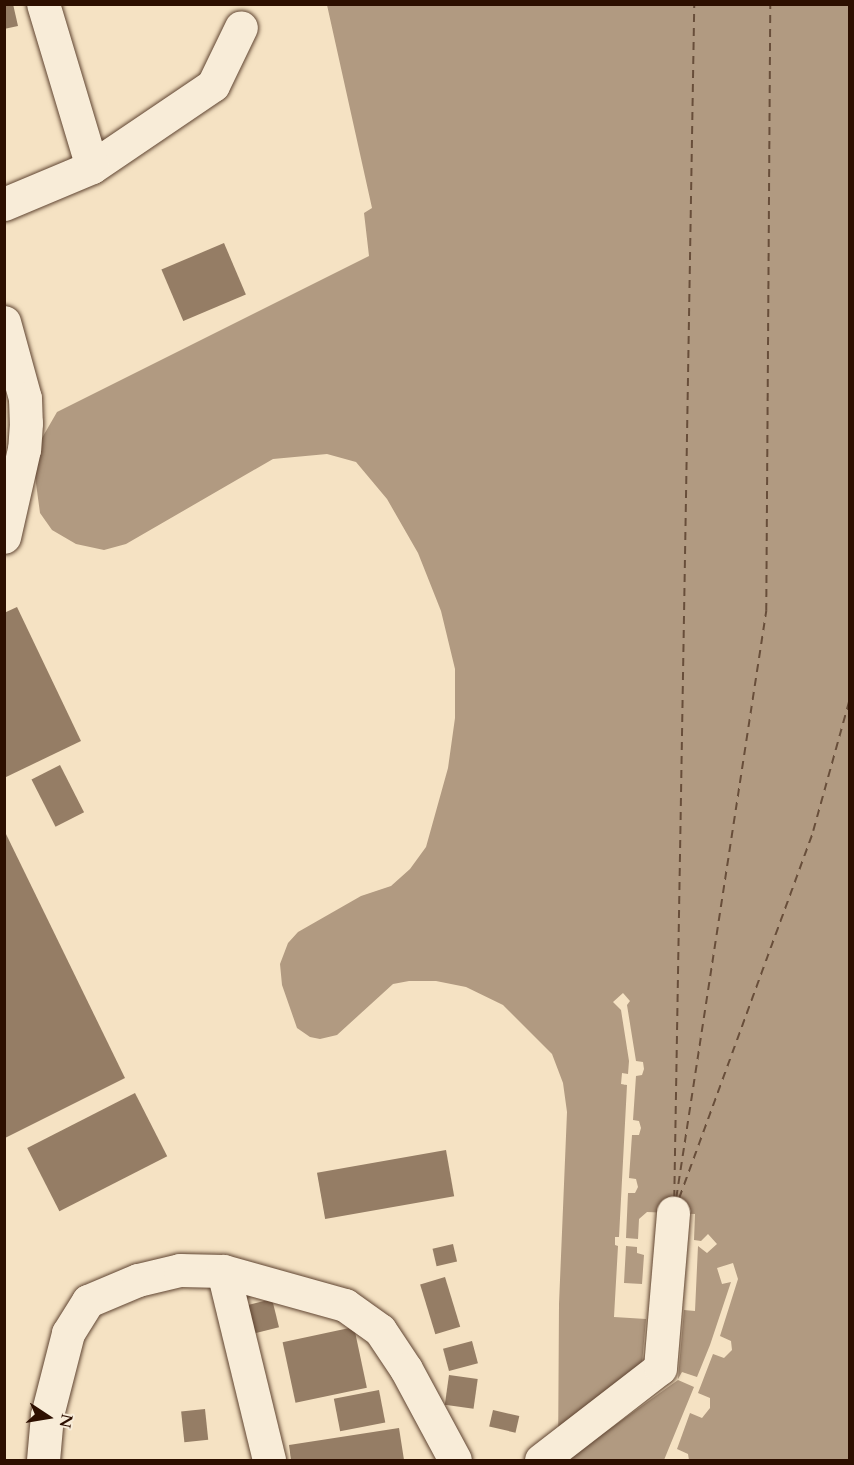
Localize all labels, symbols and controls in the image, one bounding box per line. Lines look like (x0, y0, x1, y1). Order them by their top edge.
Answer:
north arrow (18, 1387, 78, 1447)
text: N (53, 1412, 78, 1430)

